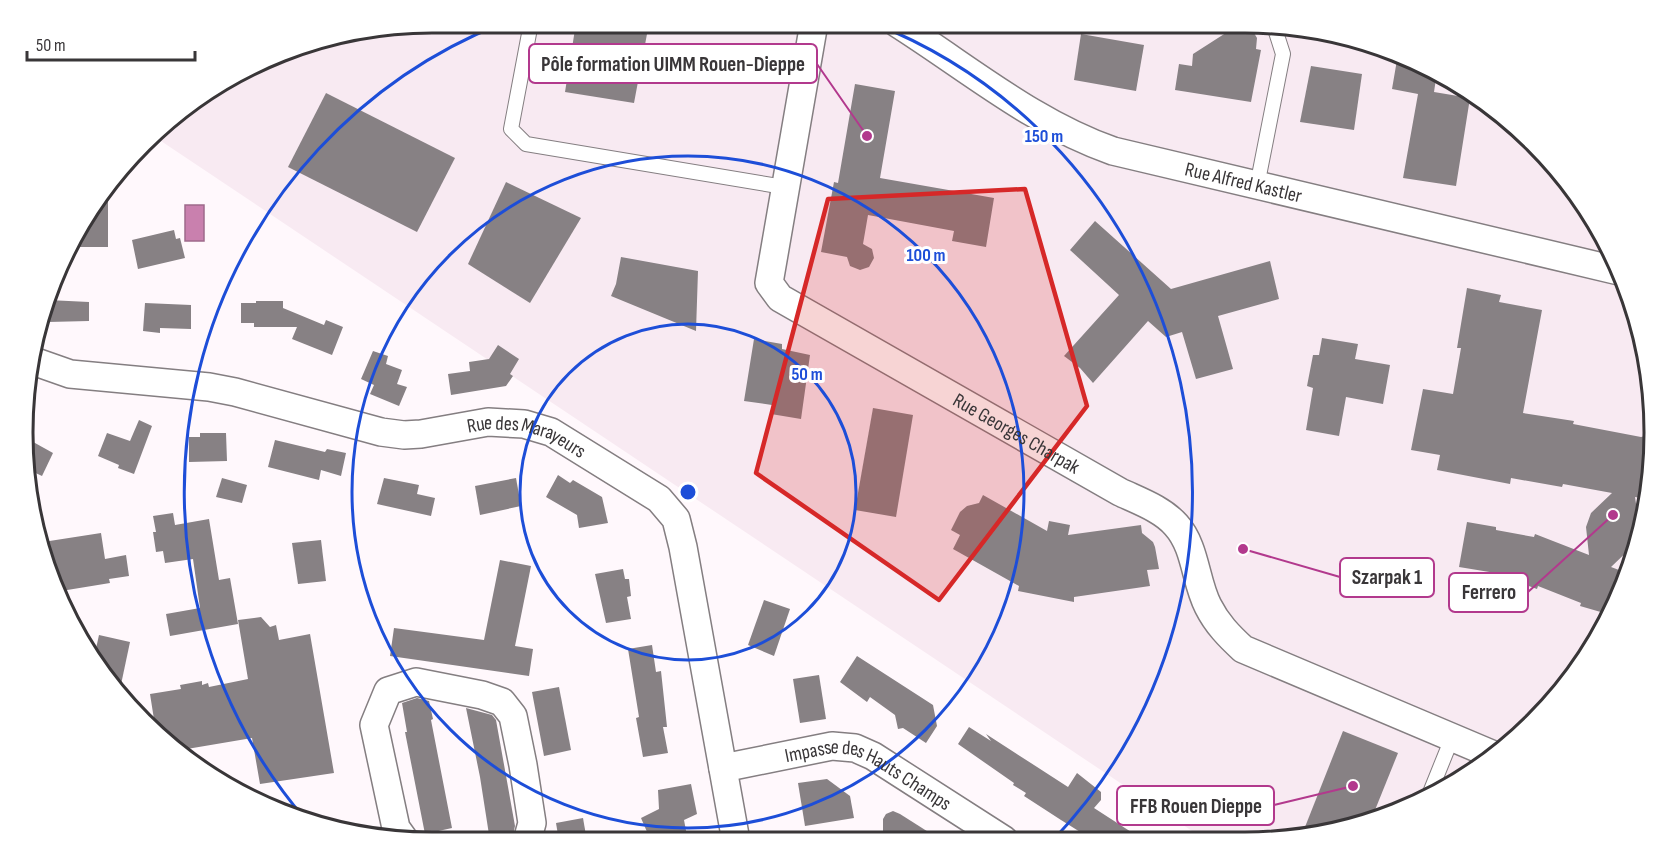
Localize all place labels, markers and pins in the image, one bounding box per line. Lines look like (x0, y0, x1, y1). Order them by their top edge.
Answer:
callout: Pôle formation UIMM Rouen-Dieppe (529, 44, 817, 83)
centre of rings (678, 482, 698, 502)
callout: Szarpak 1 (1340, 558, 1434, 597)
callout: Ferrero (1449, 573, 1528, 612)
callout: FFB Rouen Dieppe (1117, 786, 1274, 825)

